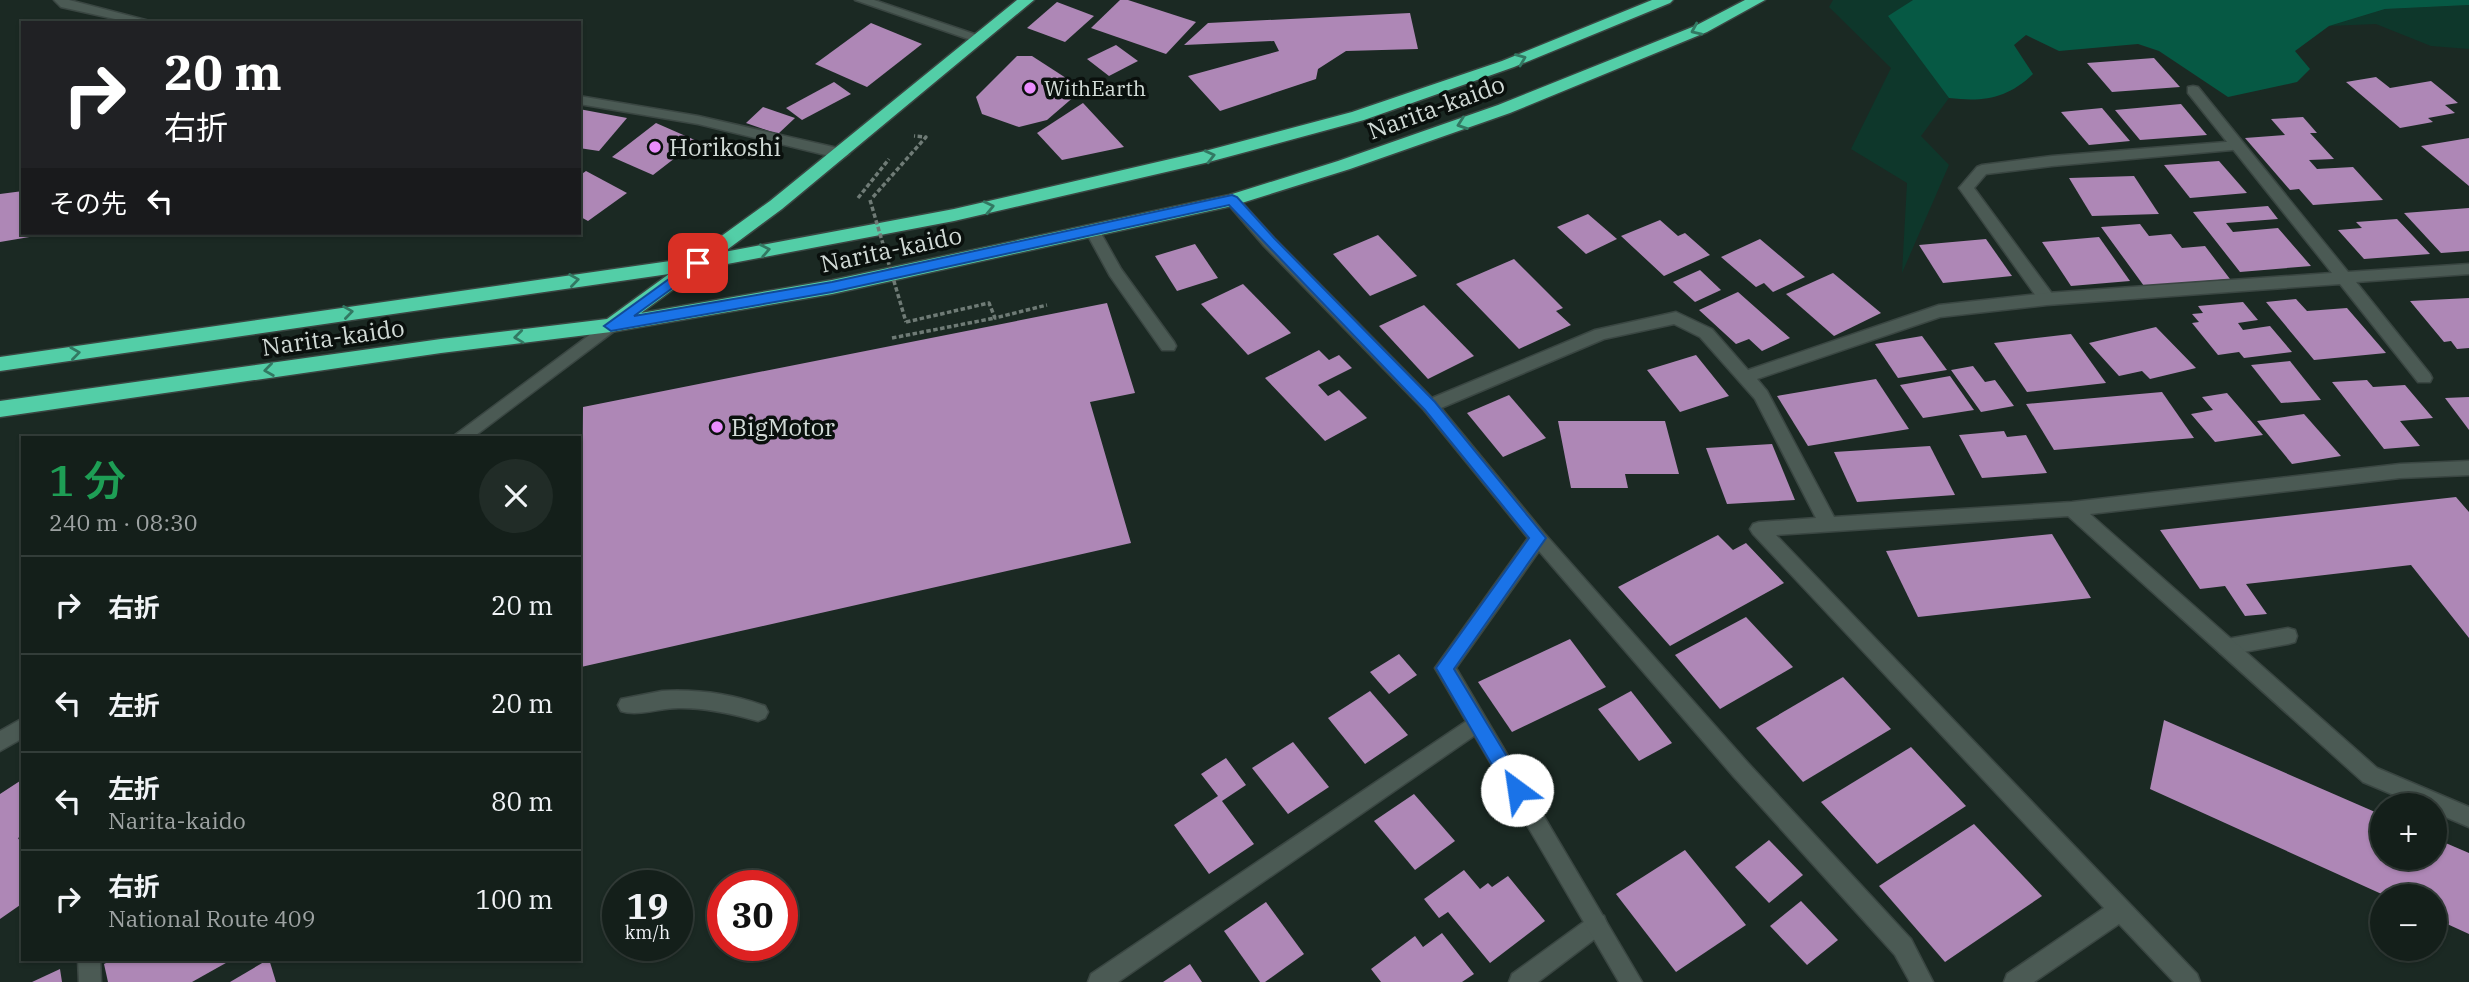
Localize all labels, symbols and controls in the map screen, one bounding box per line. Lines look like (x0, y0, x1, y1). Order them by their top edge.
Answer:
one-way arrow (1691, 22, 1703, 36)
text: 20 m (164, 40, 282, 103)
icon: right (49, 49, 140, 140)
one-way arrow (1514, 53, 1526, 67)
street label: Narita-kaido (1363, 67, 1509, 147)
place label: WithEarth (1044, 74, 1146, 102)
marker: WithEarth (1022, 80, 1038, 96)
text: 右折 (164, 106, 228, 148)
one-way arrow (1457, 116, 1469, 130)
place label: Horikoshi (669, 131, 781, 163)
marker: Horikoshi (647, 139, 663, 155)
one-way arrow (1204, 150, 1216, 164)
icon: left (141, 182, 179, 220)
text: その先 (49, 186, 127, 220)
one-way arrow (983, 201, 995, 215)
street label: Narita-kaido (817, 218, 965, 280)
pin (668, 233, 728, 293)
icon: arrive (679, 244, 717, 282)
one-way arrow (759, 244, 771, 259)
one-way arrow (568, 273, 579, 288)
one-way arrow (342, 305, 354, 320)
street label: Narita-kaido (260, 311, 406, 363)
one-way arrow (513, 329, 524, 344)
one-way arrow (69, 345, 81, 360)
one-way arrow (263, 363, 275, 378)
place label: BigMotor (731, 411, 835, 443)
marker: BigMotor (709, 419, 725, 435)
text: 1 分 (49, 453, 126, 508)
button: close (479, 459, 553, 533)
text: 240 m · 08:30 (49, 507, 198, 537)
icon: right (49, 586, 87, 624)
text: 20 m (491, 588, 553, 622)
text: 右折 (108, 590, 160, 624)
icon: left (49, 684, 87, 722)
text: 20 m (491, 686, 553, 720)
text: 左折 (108, 688, 160, 722)
position arrow (1480, 753, 1554, 827)
text: 左折 (108, 771, 160, 805)
icon: left (49, 782, 87, 820)
text: 80 m (491, 784, 553, 818)
map controls (2370, 793, 2447, 961)
button: + (2370, 793, 2447, 870)
text: Narita-kaido (108, 805, 246, 835)
text: 右折 (108, 869, 160, 903)
speed limit sign: 30 (707, 870, 798, 961)
icon: right (49, 880, 87, 918)
text: 100 m (475, 882, 553, 916)
text: 19 (626, 883, 669, 929)
button: − (2370, 884, 2447, 961)
text: National Route 409 (108, 903, 315, 933)
text: km/h (625, 921, 670, 944)

